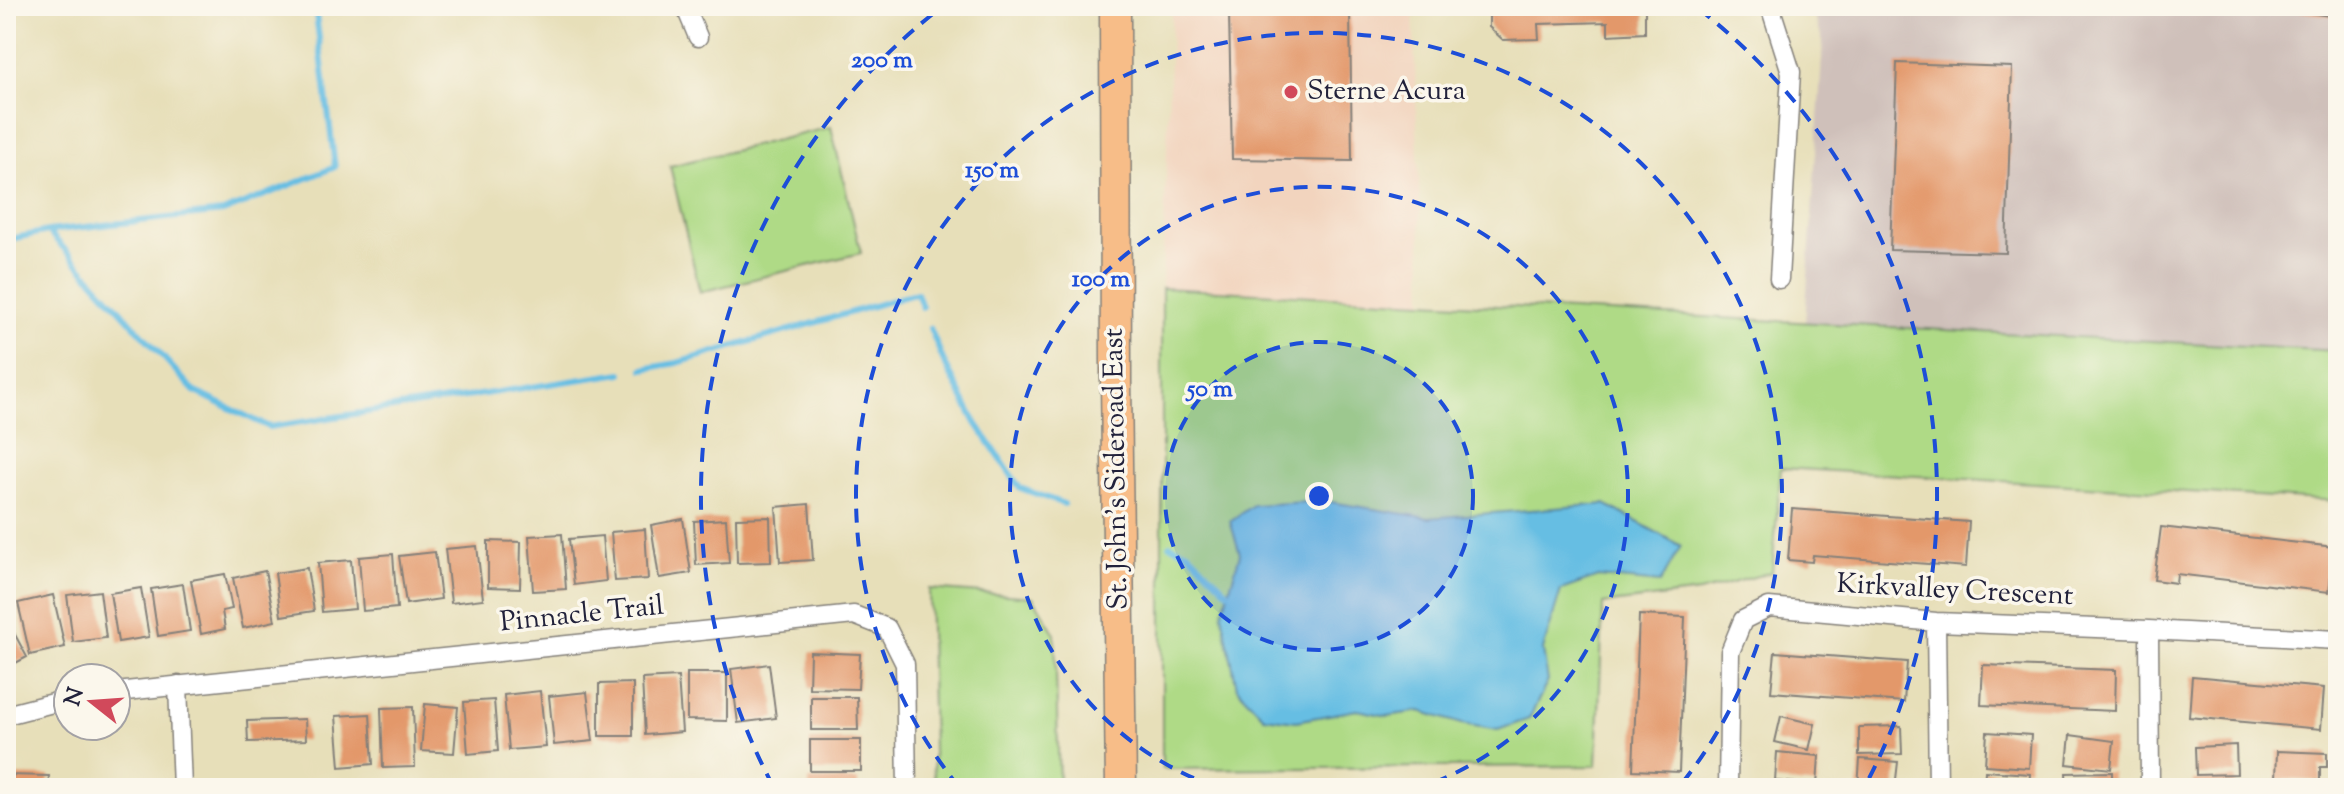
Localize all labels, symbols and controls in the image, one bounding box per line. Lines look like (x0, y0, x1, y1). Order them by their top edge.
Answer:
text: 200 m (851, 44, 913, 78)
place label: Sterne Acura (1307, 72, 1466, 112)
marker: Sterne Acura (1282, 83, 1300, 101)
text: 150 m (965, 154, 1019, 188)
text: 100 m (1072, 263, 1130, 297)
street label: St. John's Sideroad East (1095, 327, 1139, 610)
text: 50 m (1185, 373, 1233, 407)
centre of rings (1305, 482, 1333, 510)
street label: Kirkvalley Crescent (1836, 565, 2075, 617)
street label: Pinnacle Trail (498, 586, 666, 643)
north arrow (52, 662, 132, 742)
text: N (58, 684, 94, 710)

